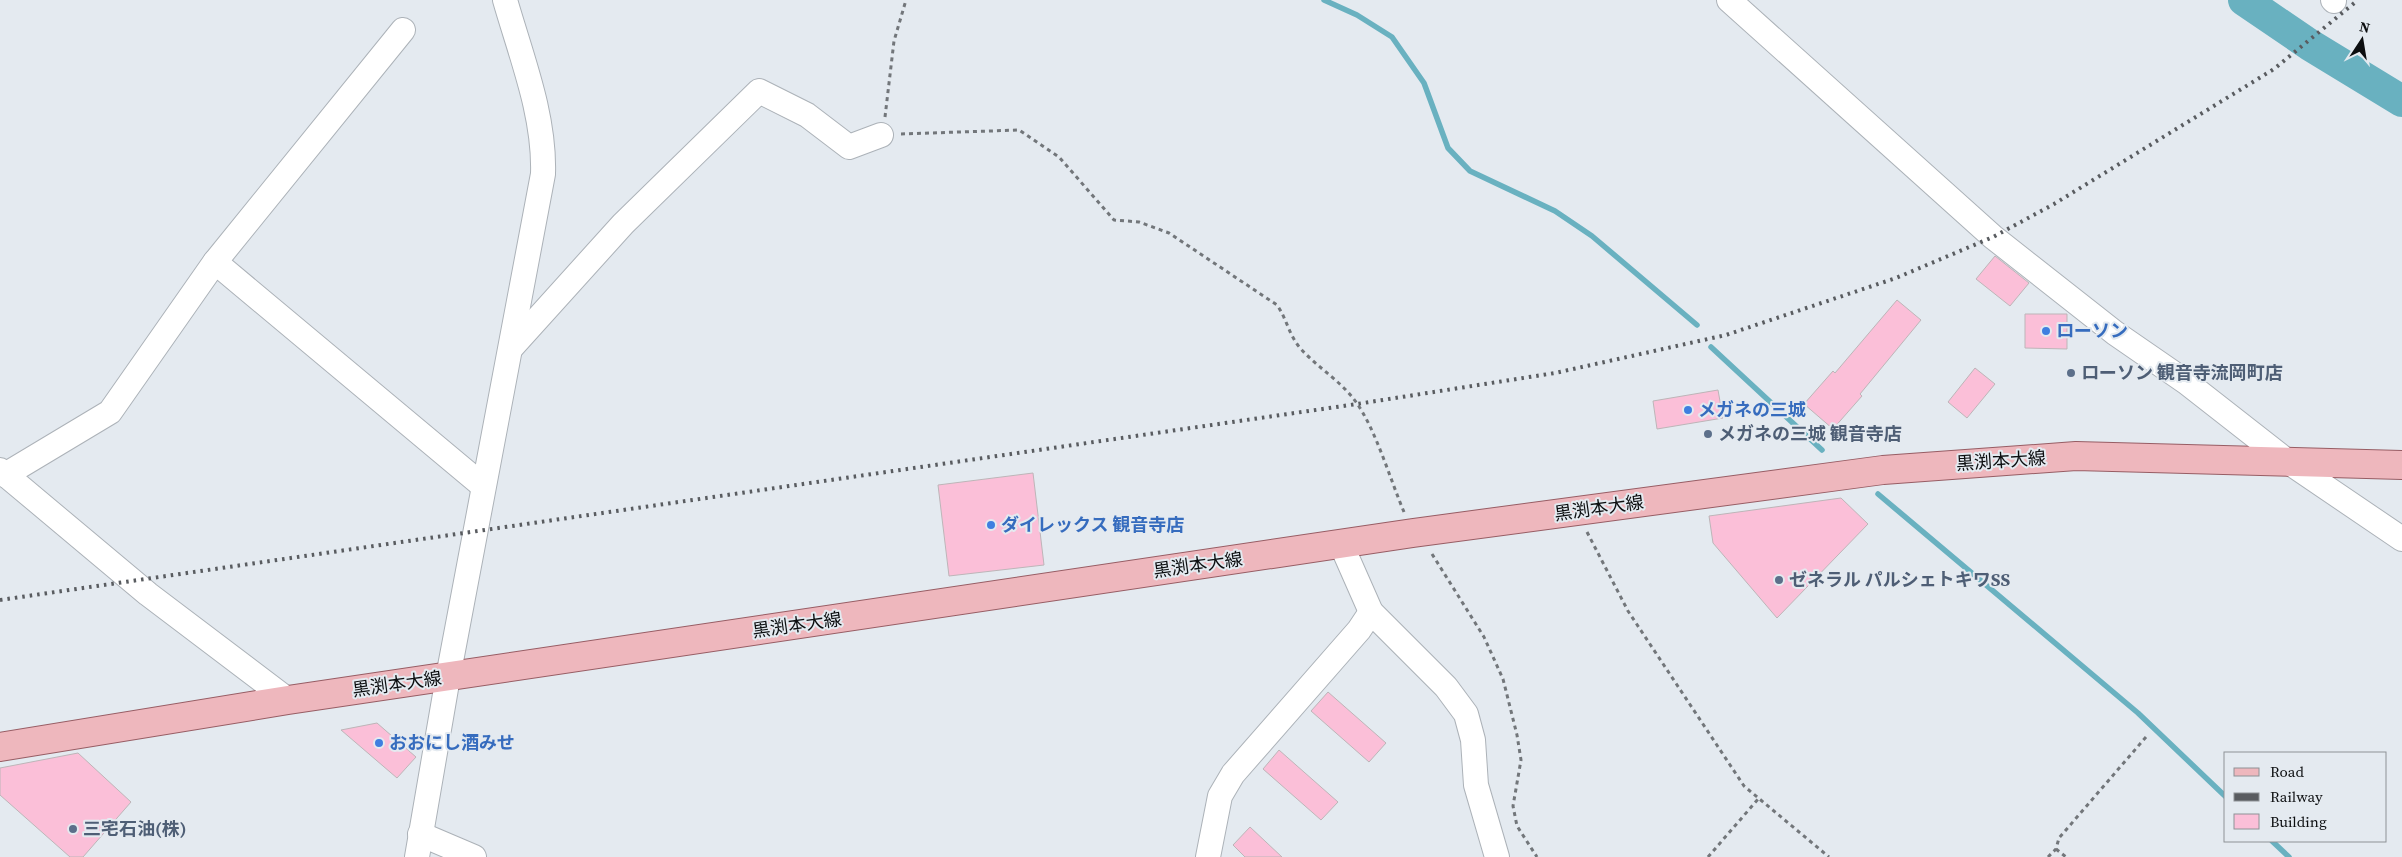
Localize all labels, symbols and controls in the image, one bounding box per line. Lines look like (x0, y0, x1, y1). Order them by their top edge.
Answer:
north arrow (2337, 15, 2387, 65)
text: N (2358, 16, 2372, 38)
place label: ローソン (2056, 318, 2128, 343)
marker: ローソン (2040, 325, 2052, 337)
place label: ローソン 観音寺流岡町店 (2081, 360, 2283, 385)
marker: ローソン 観音寺流岡町店 (2065, 367, 2077, 379)
place label: メガネの三城 (1698, 397, 1806, 422)
marker: メガネの三城 (1682, 404, 1694, 416)
place label: メガネの三城 観音寺店 (1718, 421, 1902, 446)
marker: メガネの三城 観音寺店 (1702, 428, 1714, 440)
street label: 黒渕本大線 (1955, 445, 2047, 476)
street label: 黒渕本大線 (1553, 489, 1645, 526)
place label: ダイレックス 観音寺店 (1001, 512, 1184, 537)
marker: ダイレックス 観音寺店 (985, 519, 997, 531)
street label: 黒渕本大線 (1152, 546, 1244, 583)
place label: ゼネラル パルシェトキワSS (1789, 567, 2010, 592)
marker: ゼネラル パルシェトキワSS (1773, 574, 1785, 586)
street label: 黒渕本大線 (751, 606, 843, 643)
street label: 黒渕本大線 (351, 665, 443, 702)
place label: おおにし酒みせ (389, 730, 515, 755)
marker: おおにし酒みせ (373, 737, 385, 749)
legend (2224, 752, 2387, 842)
text: Road (2270, 761, 2304, 782)
text: Railway (2270, 786, 2323, 807)
text: Building (2270, 811, 2327, 832)
place label: 三宅石油(株) (83, 816, 187, 841)
marker: 三宅石油(株) (67, 823, 79, 835)

